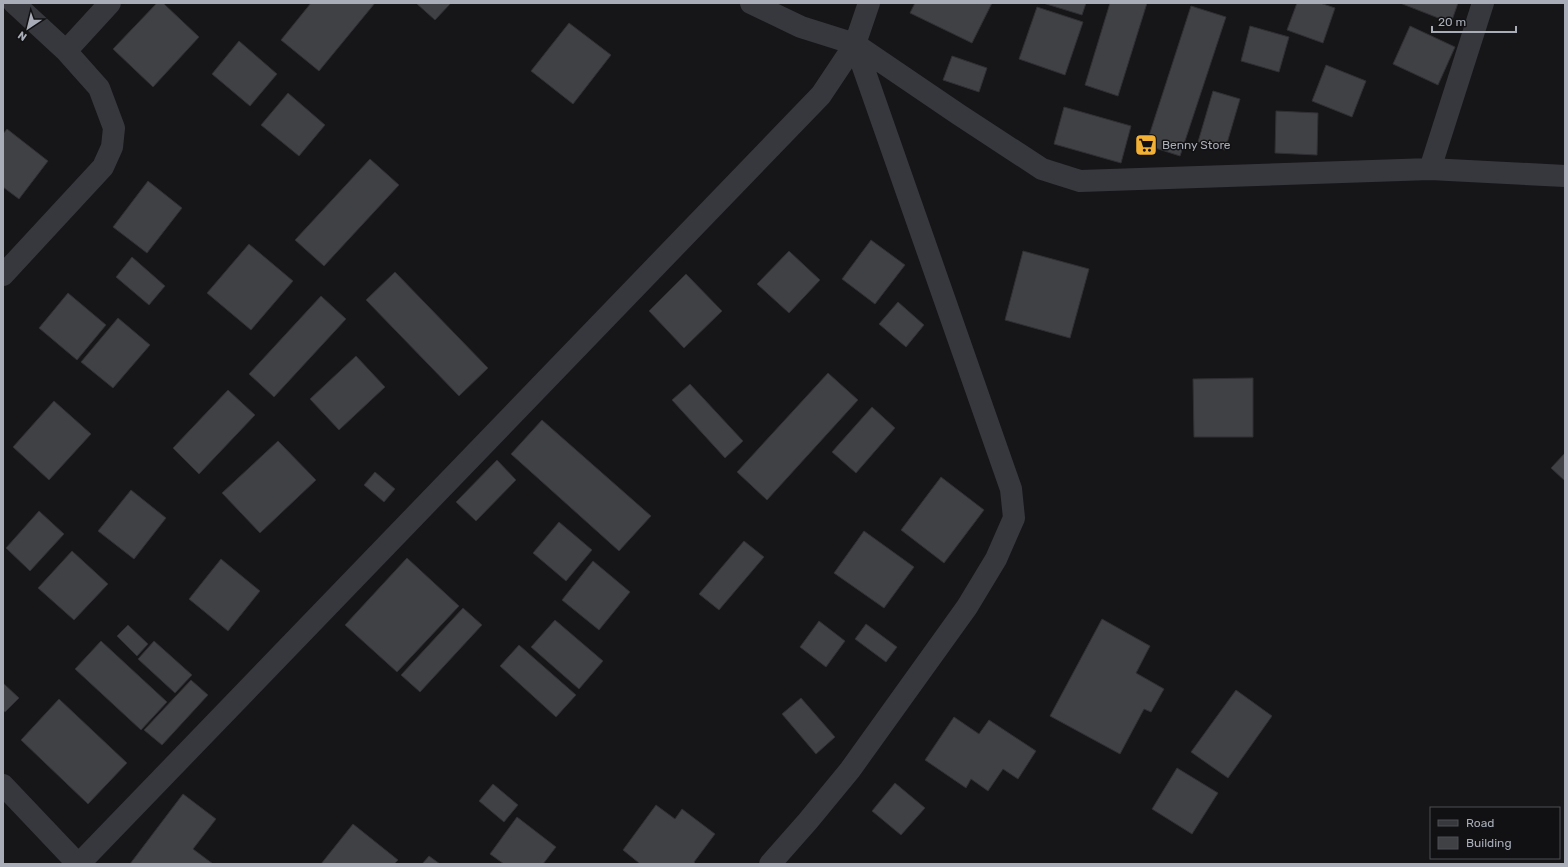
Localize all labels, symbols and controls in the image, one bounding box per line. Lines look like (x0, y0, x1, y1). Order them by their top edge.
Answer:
north arrow (8, 8, 48, 48)
scale bar (1432, 8, 1516, 34)
text: 20 m (1438, 15, 1466, 29)
text: N (16, 28, 30, 43)
supermarket icon: Benny Store (1133, 132, 1159, 158)
place label: Benny Store (1162, 138, 1231, 152)
legend (1430, 807, 1560, 859)
text: Road (1466, 816, 1494, 830)
text: Building (1466, 836, 1512, 850)

